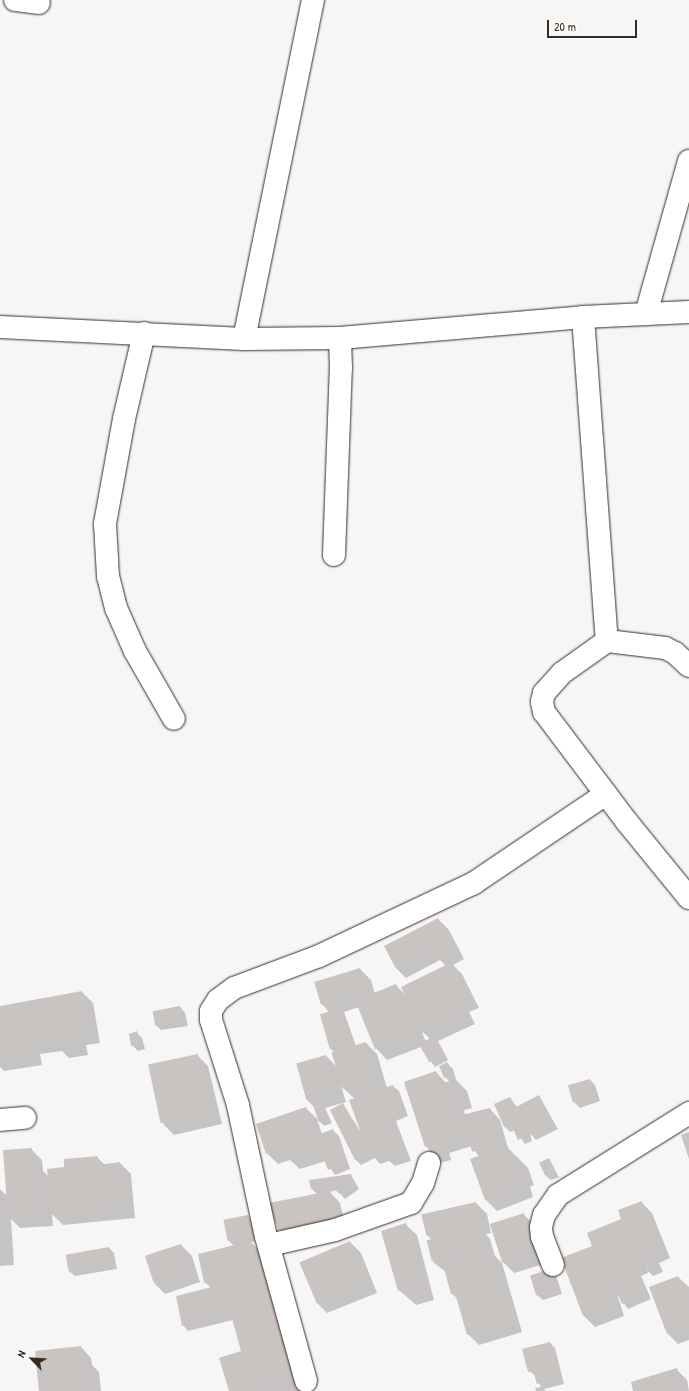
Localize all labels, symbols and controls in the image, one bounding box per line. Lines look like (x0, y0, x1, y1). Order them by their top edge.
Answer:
scale bar (549, 12, 639, 38)
text: 20 m (554, 18, 576, 35)
north arrow (12, 1339, 52, 1379)
text: N (14, 1348, 29, 1360)

